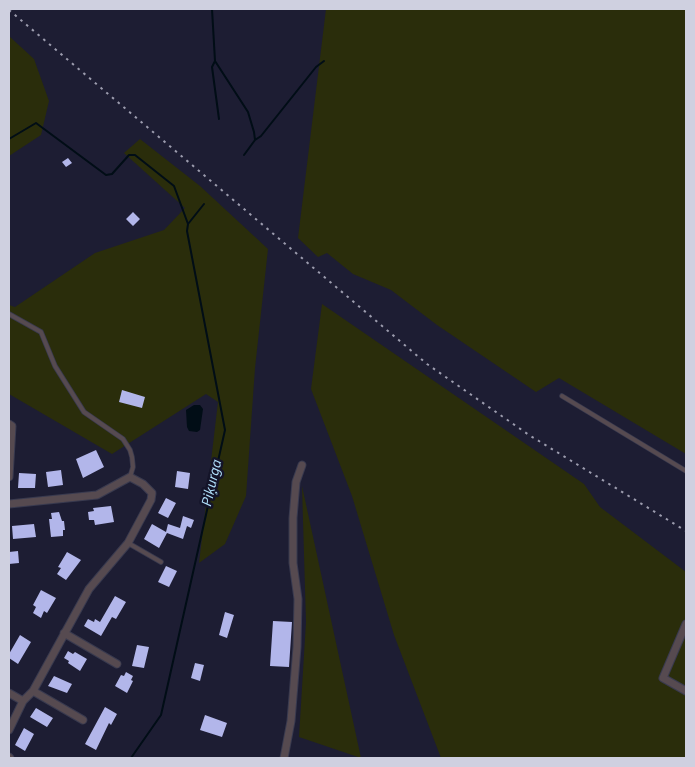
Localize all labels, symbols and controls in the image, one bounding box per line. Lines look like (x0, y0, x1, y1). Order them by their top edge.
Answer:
water label: Piķurga (199, 458, 227, 508)

